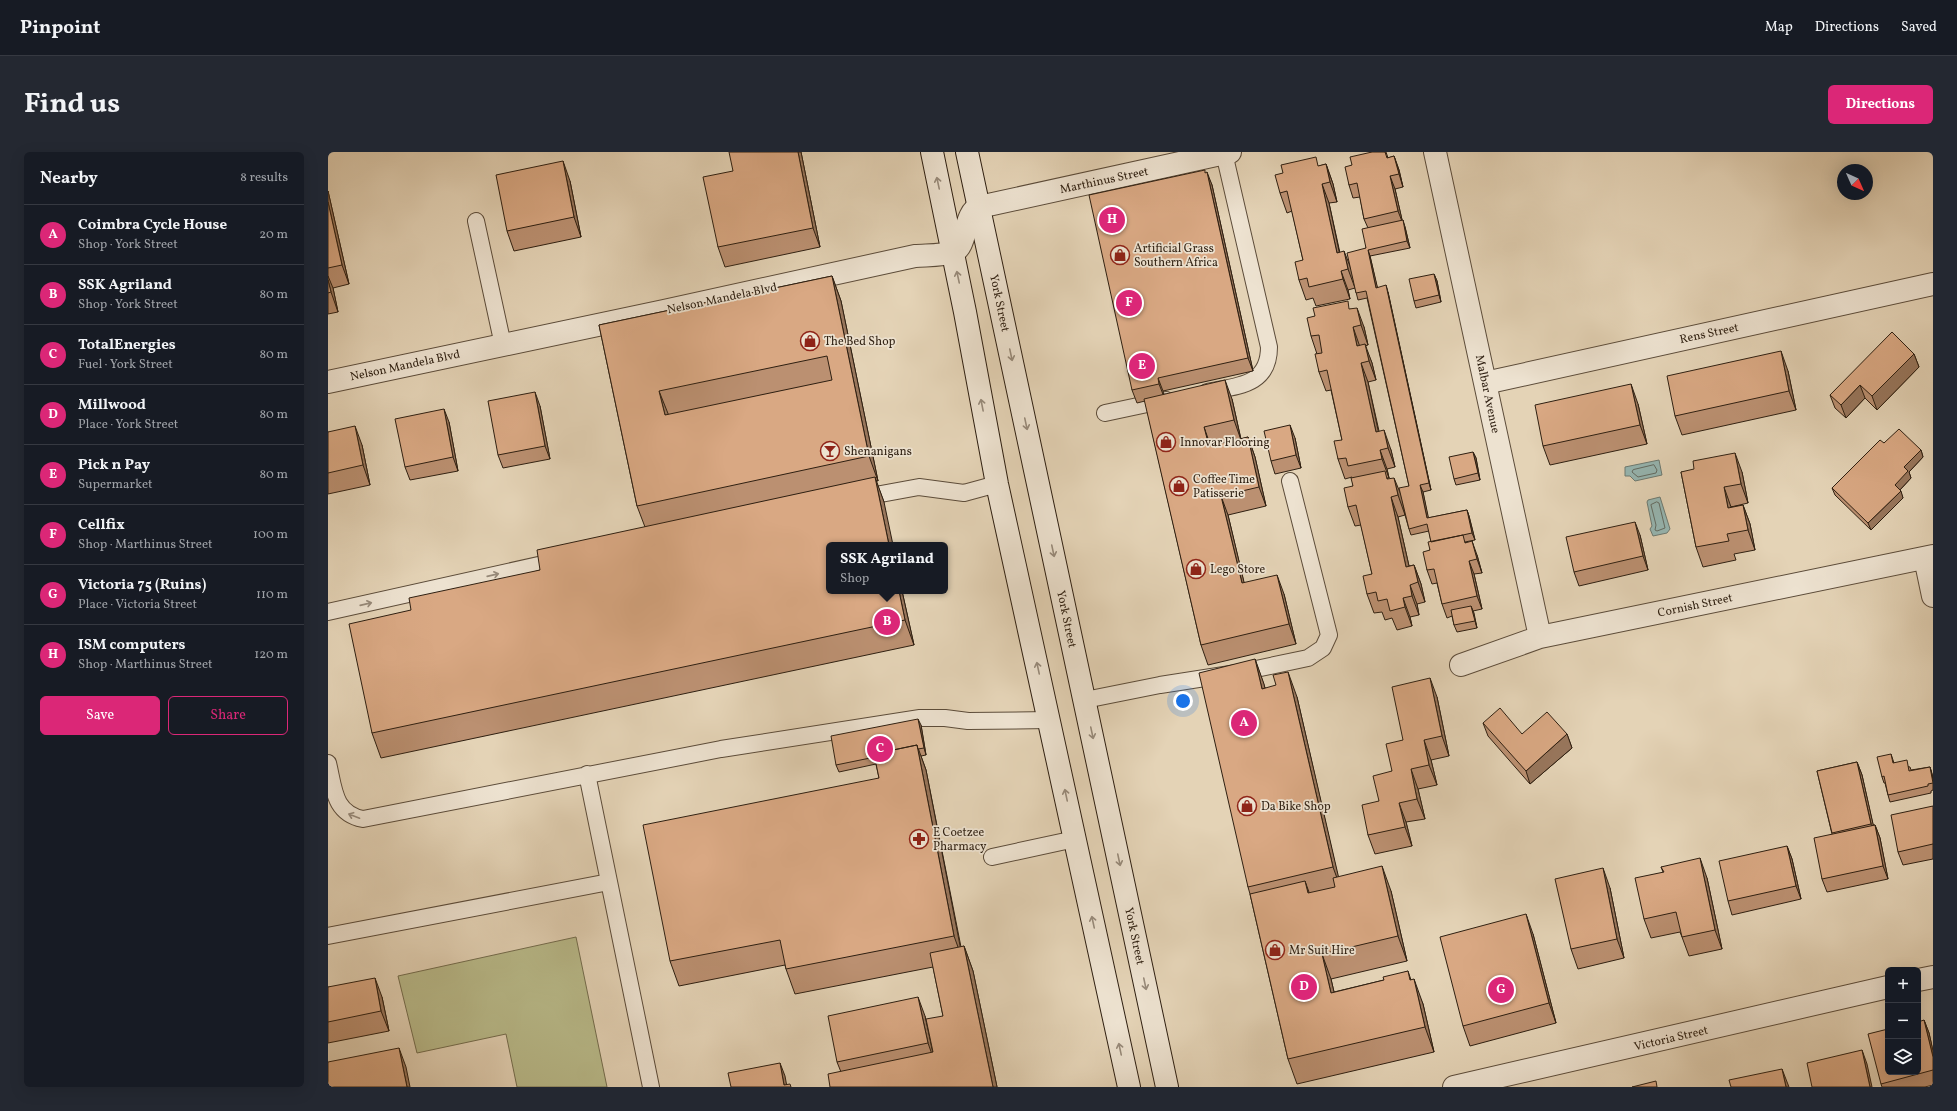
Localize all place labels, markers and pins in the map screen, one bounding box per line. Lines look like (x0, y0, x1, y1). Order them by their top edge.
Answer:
pin: H (1099, 205, 1125, 235)
place label: Artificial Grass Southern Africa (1134, 241, 1218, 271)
shop icon: Artificial Grass Southern Africa (1109, 244, 1131, 266)
pin: F (1116, 288, 1142, 318)
shop icon: The Bed Shop (799, 330, 821, 352)
place label: The Bed Shop (824, 334, 896, 350)
pin: E (1129, 351, 1155, 381)
shop icon: Innovar Flooring (1155, 431, 1177, 453)
place label: Innovar Flooring (1180, 435, 1270, 451)
bar icon: Shenanigans (819, 440, 841, 462)
place label: Shenanigans (844, 444, 912, 460)
place label: Coffee Time Patisserie (1193, 472, 1255, 502)
shop icon: Coffee Time Patisserie (1168, 475, 1190, 497)
shop icon: Lego Store (1185, 558, 1207, 580)
place label: Lego Store (1210, 562, 1265, 578)
pin: B (874, 607, 900, 637)
pin: A (1231, 708, 1257, 738)
pin: C (867, 734, 893, 764)
shop icon: Da Bike Shop (1236, 795, 1258, 817)
place label: Da Bike Shop (1261, 799, 1331, 815)
place label: E Coetzee Pharmacy (933, 825, 987, 855)
pharmacy icon: E Coetzee Pharmacy (908, 828, 930, 850)
shop icon: Mr Suit Hire (1264, 939, 1286, 961)
place label: Mr Suit Hire (1289, 943, 1355, 959)
pin: D (1291, 972, 1317, 1002)
pin: G (1488, 975, 1514, 1005)

